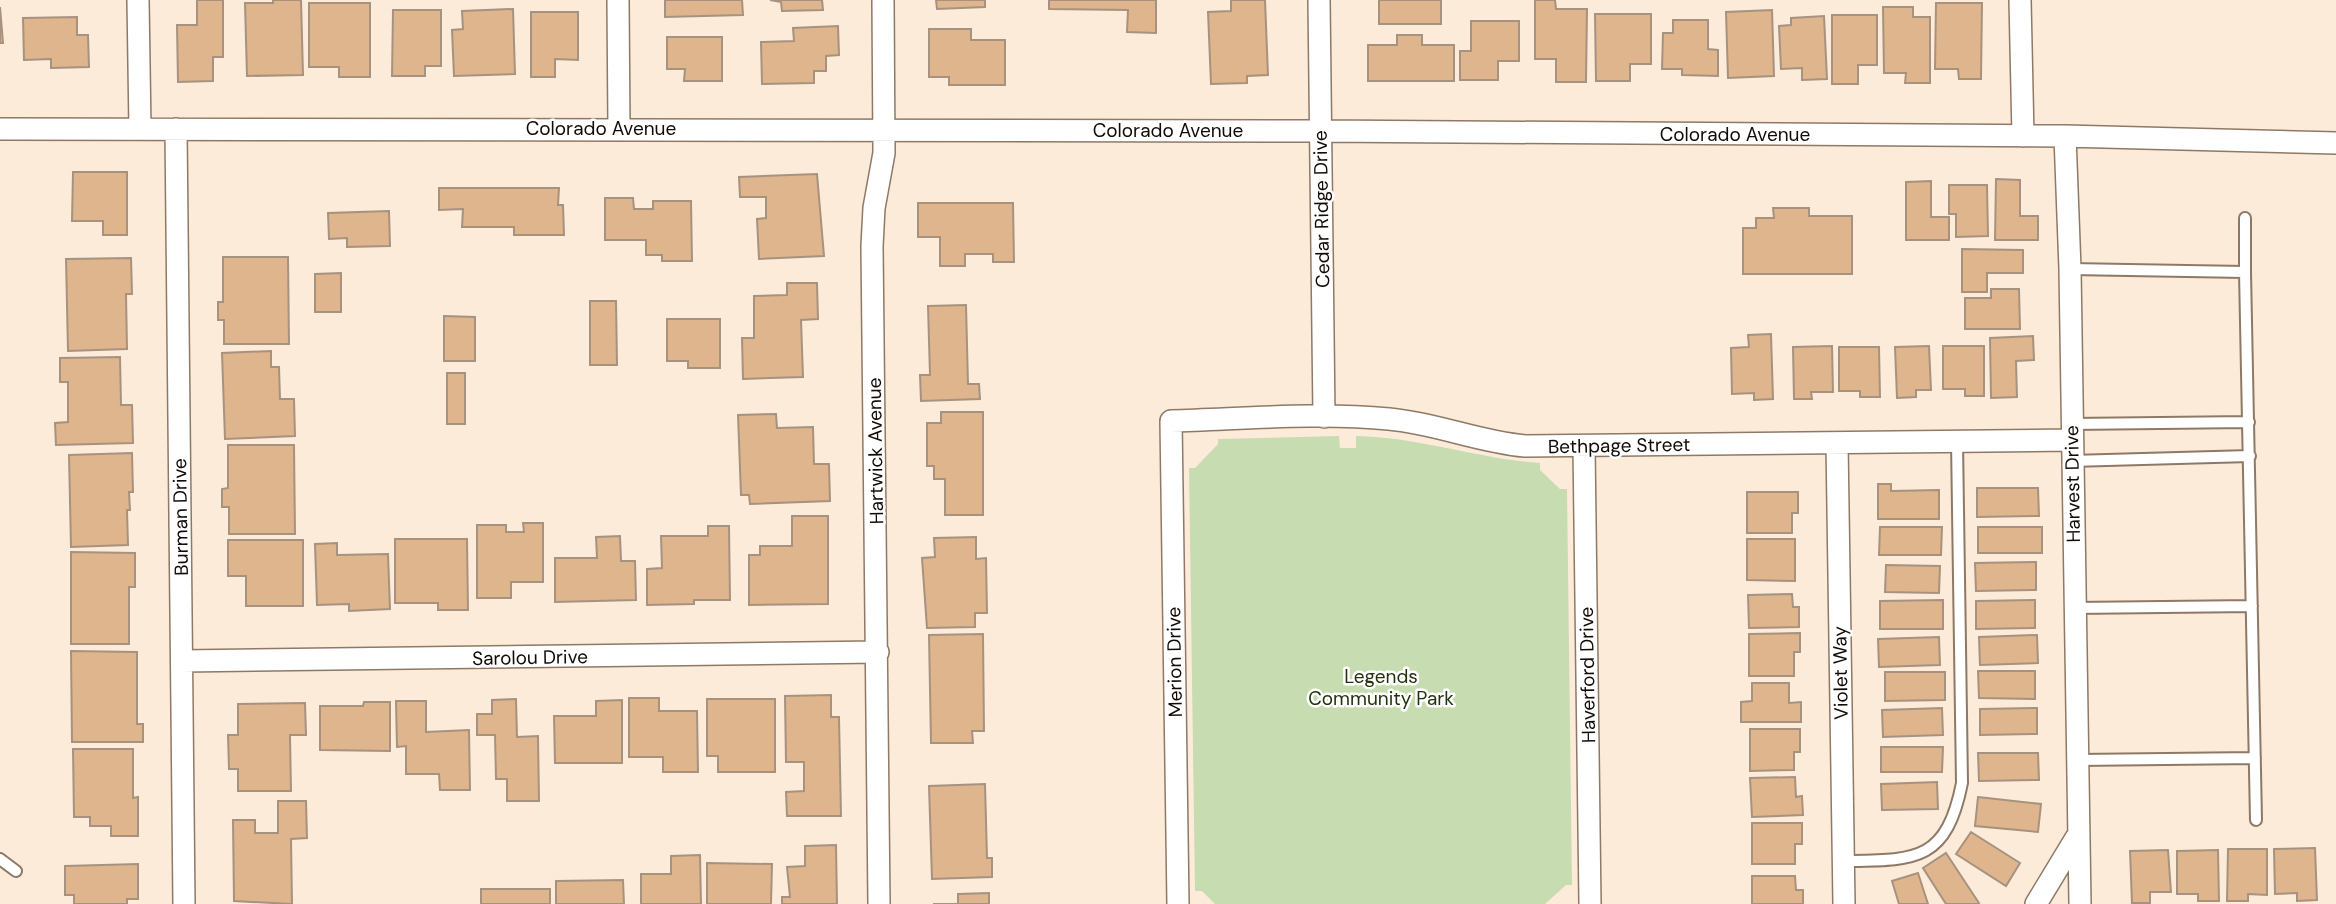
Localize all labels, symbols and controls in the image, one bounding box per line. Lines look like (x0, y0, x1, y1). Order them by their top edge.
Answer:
street label: Colorado Avenue (526, 116, 676, 141)
street label: Colorado Avenue (1093, 118, 1243, 143)
street label: Colorado Avenue (1660, 122, 1810, 147)
street label: Cedar Ridge Drive (1308, 130, 1335, 288)
street label: Hartwick Avenue (862, 377, 889, 525)
street label: Harvest Drive (2059, 425, 2086, 543)
street label: Bethpage Street (1548, 432, 1690, 459)
street label: Burman Drive (167, 458, 194, 576)
street label: Merion Drive (1161, 606, 1188, 717)
street label: Haverford Drive (1574, 607, 1601, 743)
street label: Violet Way (1827, 625, 1854, 720)
street label: Sarolou Drive (472, 644, 588, 671)
park label: Legends Community Park (1308, 664, 1454, 711)

